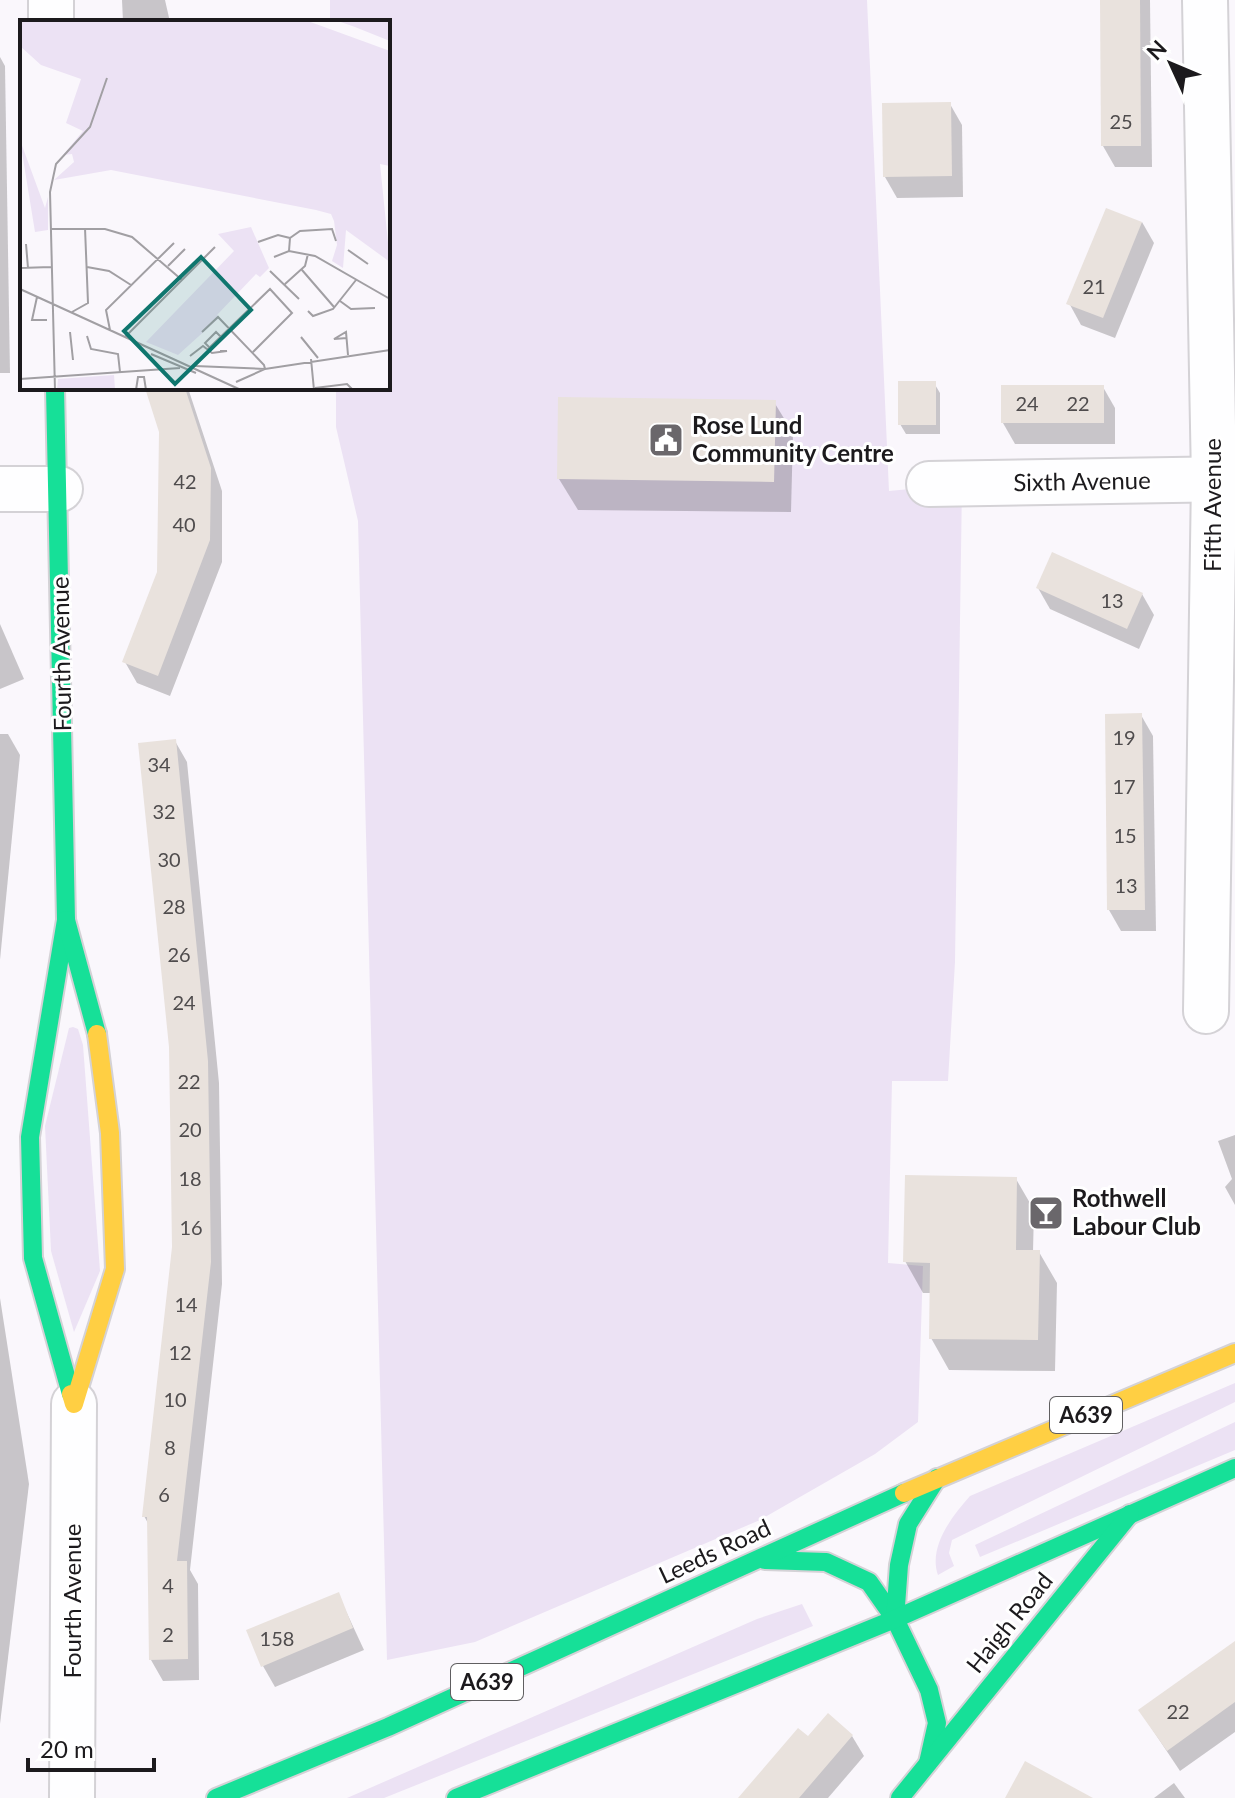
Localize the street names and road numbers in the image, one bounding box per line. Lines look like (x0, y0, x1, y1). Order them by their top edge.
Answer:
street label: Fifth Avenue (1197, 438, 1226, 572)
street label: Sixth Avenue (1013, 465, 1151, 496)
street label: Fourth Avenue (45, 576, 76, 732)
road number: A639 (1050, 1397, 1122, 1433)
street label: Leeds Road (654, 1512, 775, 1589)
street label: Fourth Avenue (57, 1523, 86, 1679)
street label: Haigh Road (960, 1566, 1058, 1678)
road number: A639 (451, 1664, 523, 1700)

